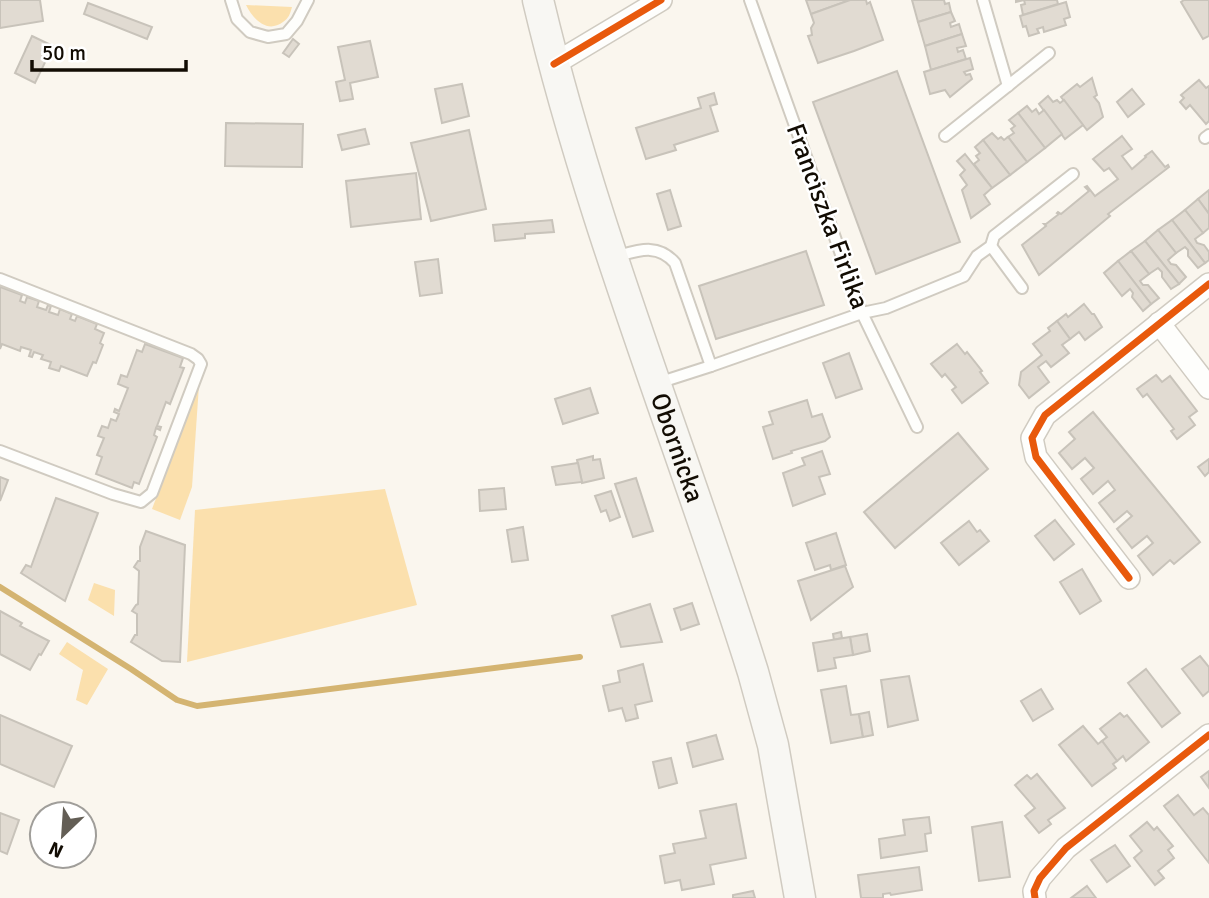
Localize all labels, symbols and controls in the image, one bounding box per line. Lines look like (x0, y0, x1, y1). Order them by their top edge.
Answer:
scale bar (32, 28, 186, 72)
text: 50 m (42, 40, 86, 66)
street label: Franciszka Firlika (779, 119, 875, 314)
street label: Obornicka (643, 389, 710, 507)
north arrow (28, 800, 98, 870)
text: N (45, 836, 67, 863)

